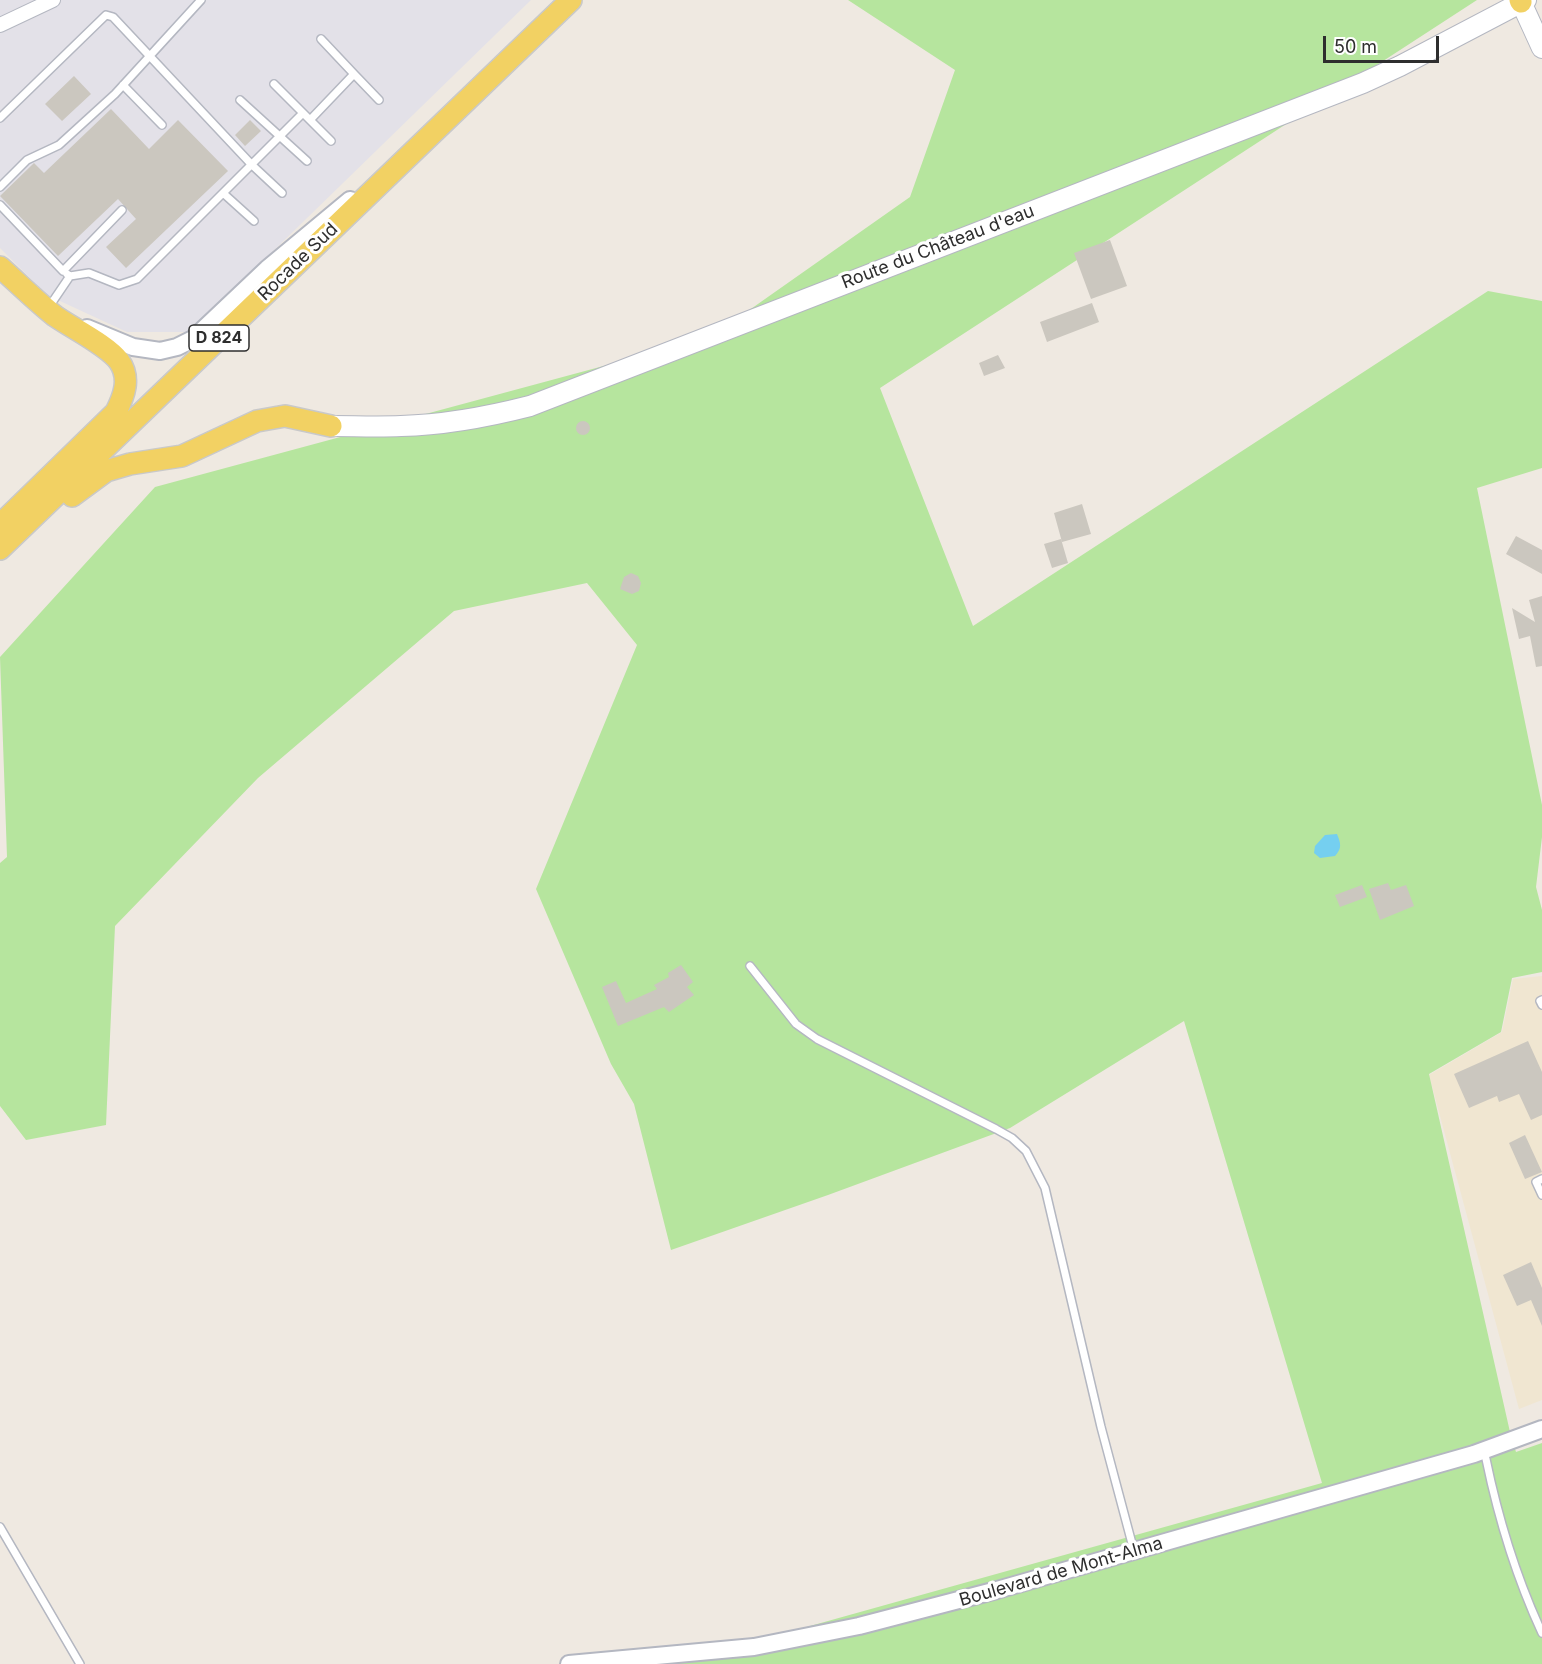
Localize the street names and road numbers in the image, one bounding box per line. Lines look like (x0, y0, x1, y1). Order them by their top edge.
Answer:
street label: Route du Château d'eau (839, 200, 1037, 294)
street label: Rocade Sud (254, 219, 342, 305)
road number: D 824 (189, 325, 249, 351)
street label: Boulevard de Mont-Alma (957, 1533, 1165, 1611)

